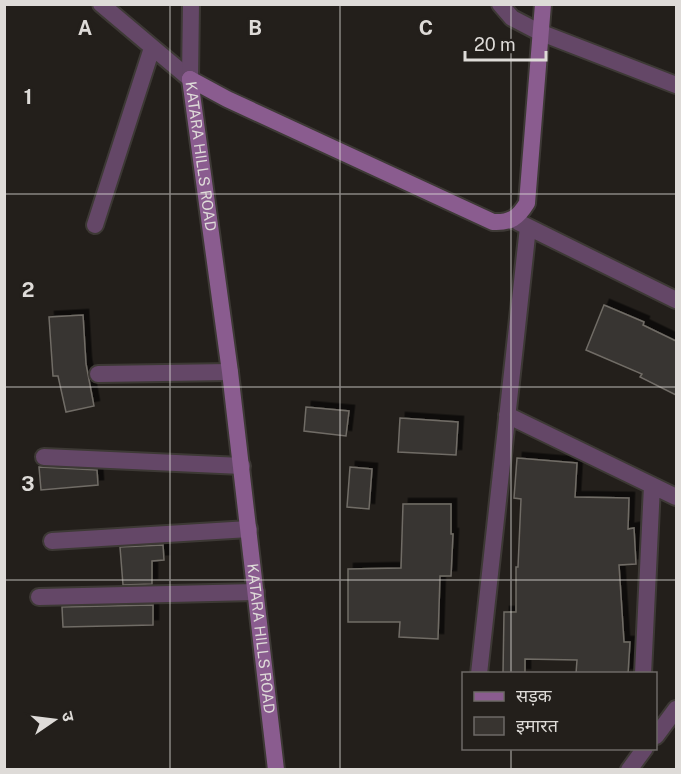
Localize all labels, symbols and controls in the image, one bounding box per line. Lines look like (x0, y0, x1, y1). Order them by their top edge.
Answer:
text: A (78, 16, 92, 40)
text: B (248, 16, 262, 40)
text: C (419, 16, 433, 40)
scale bar (465, 24, 546, 62)
text: 20 m (474, 34, 516, 55)
street label: KATARA HILLS ROAD (182, 80, 220, 232)
text: 1 (24, 85, 32, 109)
text: 2 (22, 278, 34, 302)
text: 3 (21, 472, 35, 496)
street label: KATARA HILLS ROAD (244, 562, 278, 714)
legend (462, 672, 657, 750)
text: सड़क (516, 685, 553, 706)
north arrow (24, 690, 84, 750)
text: उ (58, 710, 79, 724)
text: इमारत (516, 715, 559, 736)

